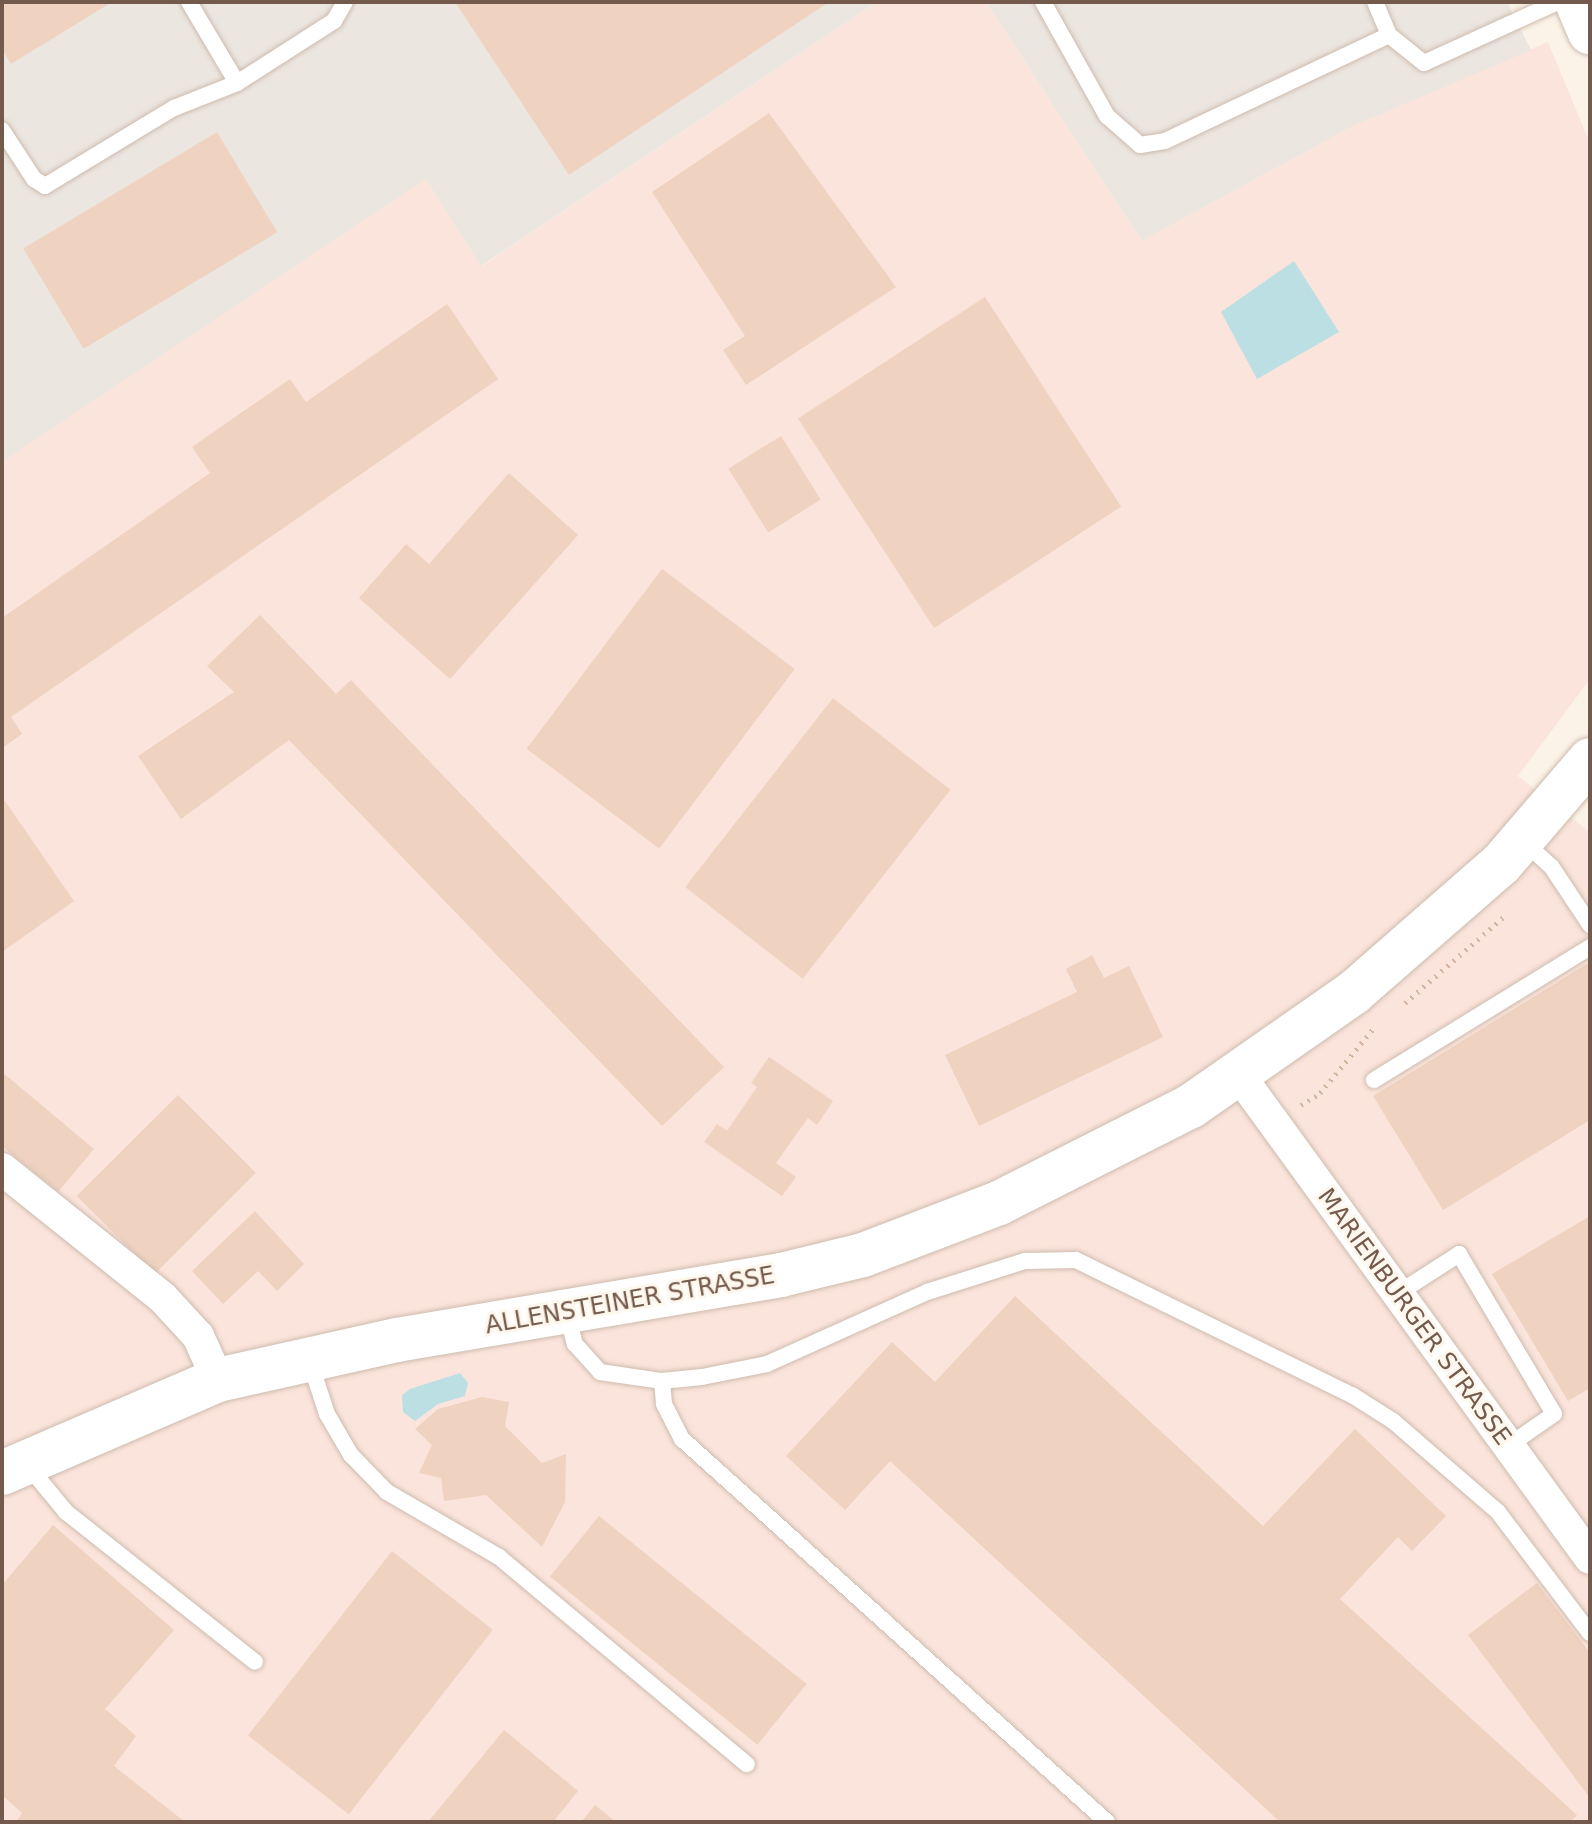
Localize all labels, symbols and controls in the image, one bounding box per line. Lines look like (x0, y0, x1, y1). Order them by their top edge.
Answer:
street label: MARIENBURGER STRASSE (1311, 1183, 1517, 1451)
street label: ALLENSTEINER STRASSE (483, 1261, 777, 1341)

